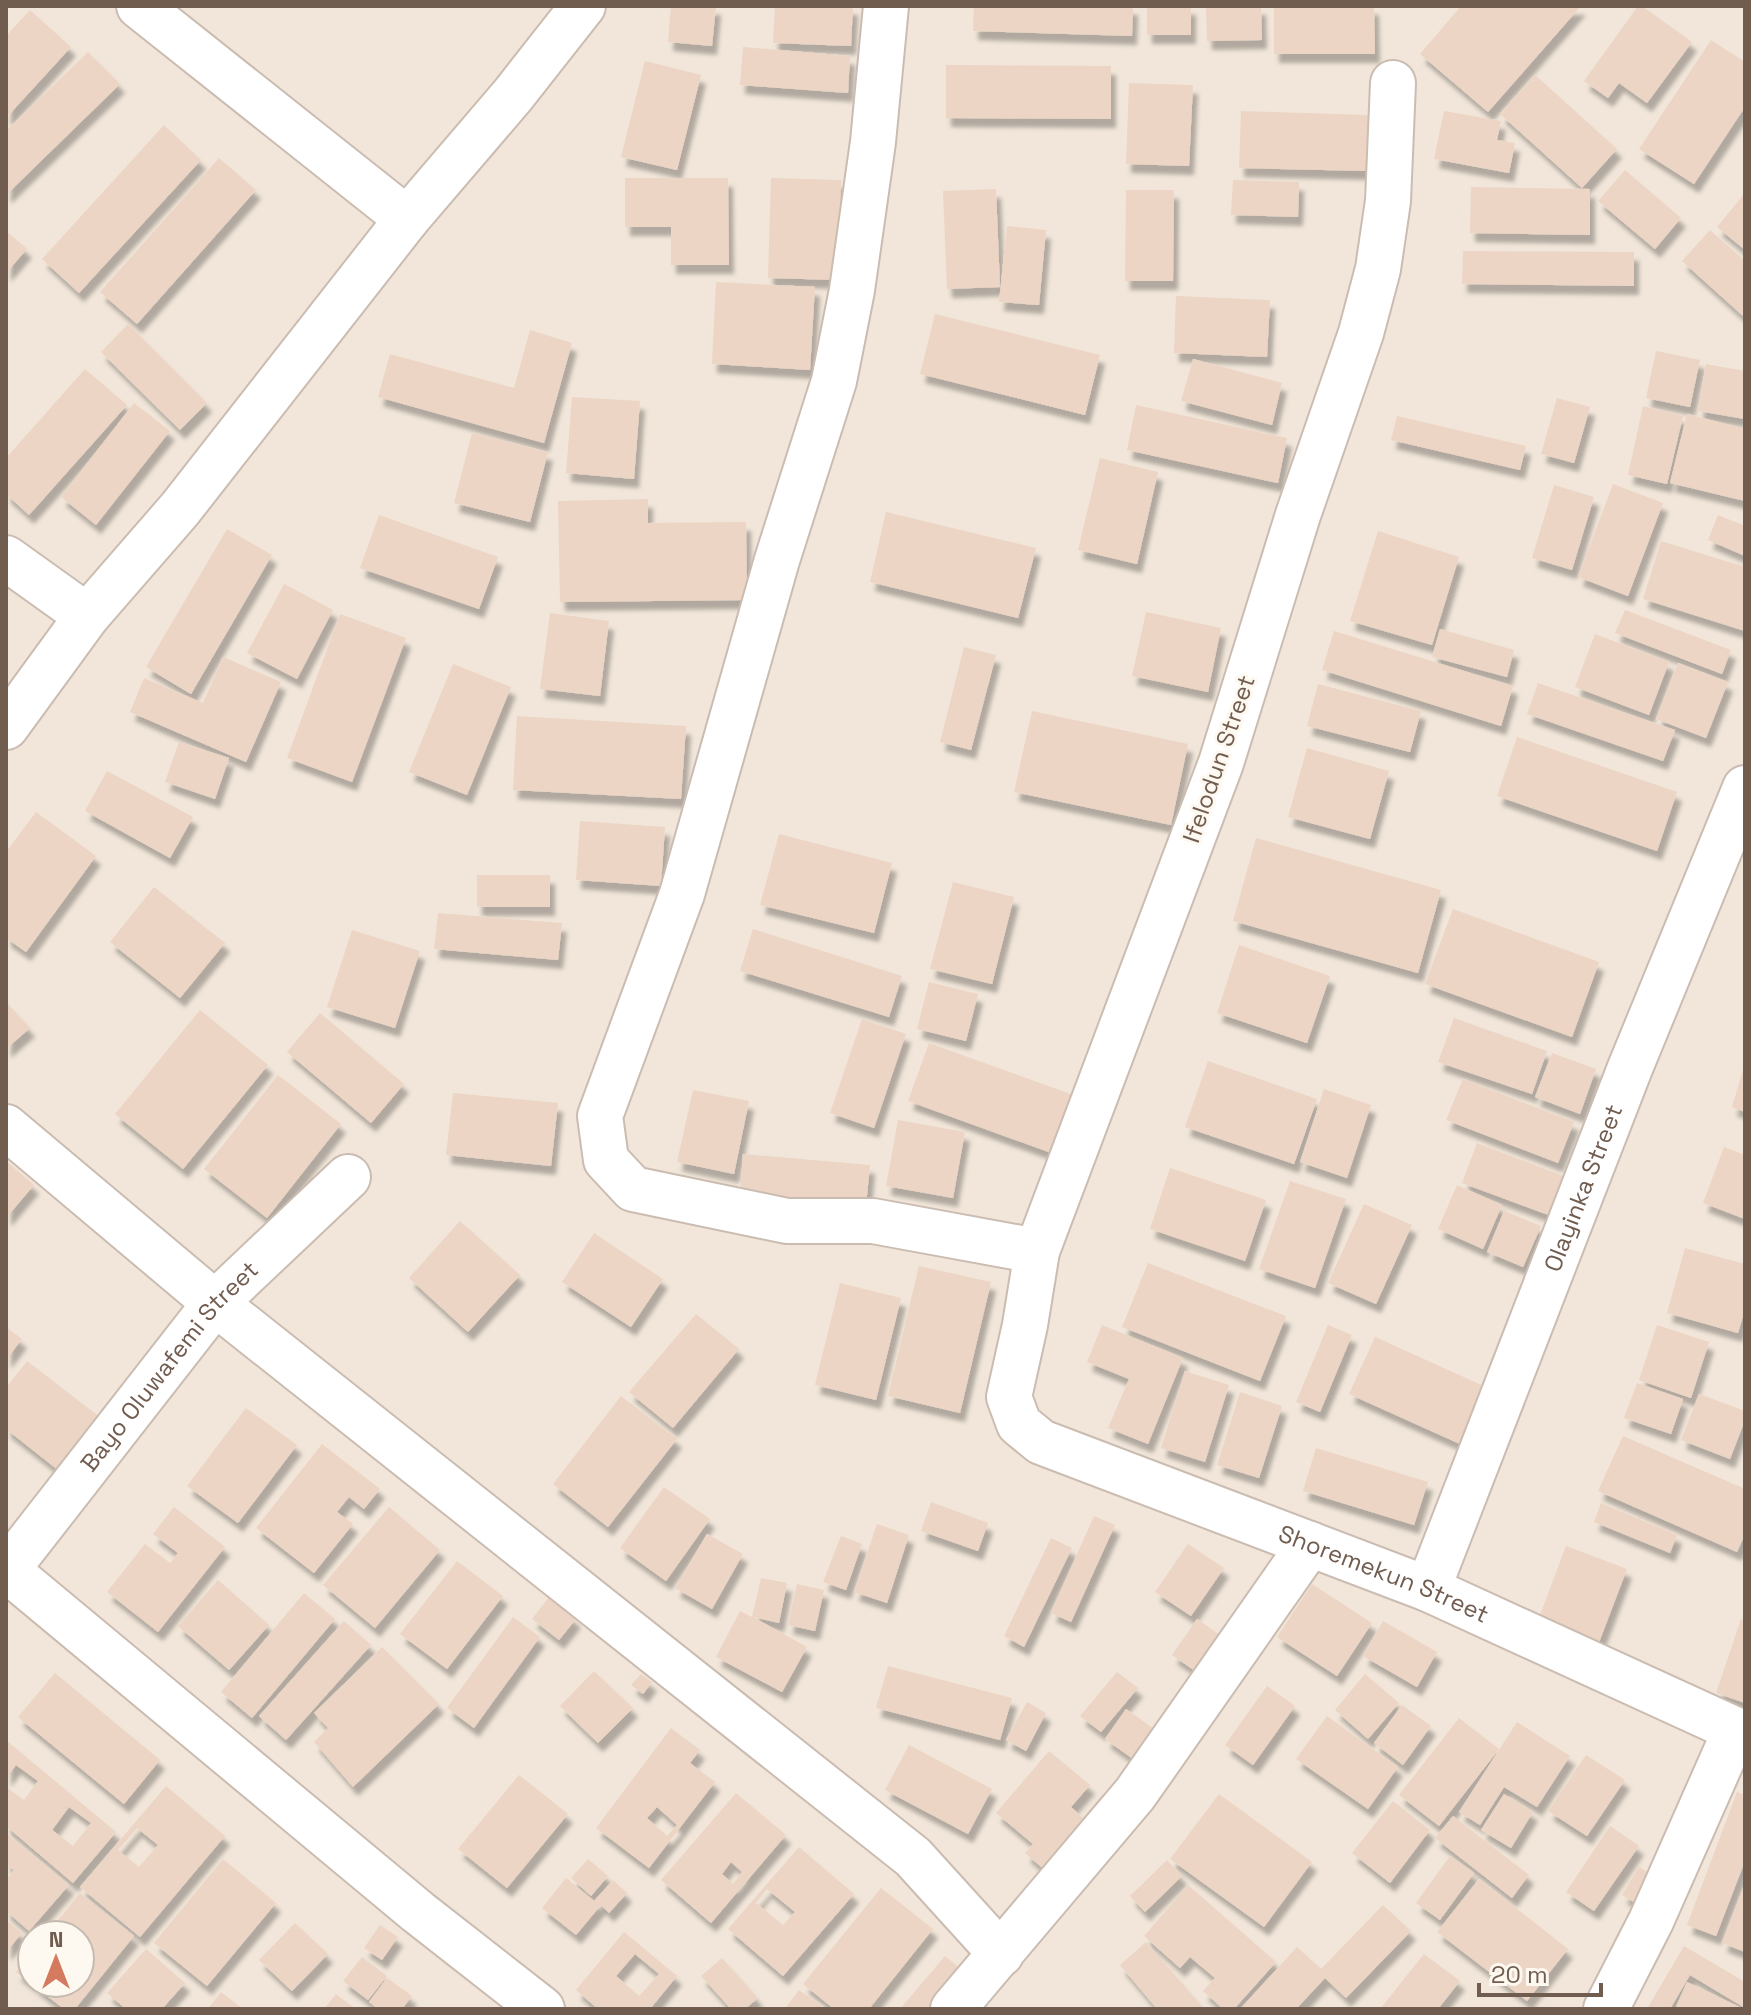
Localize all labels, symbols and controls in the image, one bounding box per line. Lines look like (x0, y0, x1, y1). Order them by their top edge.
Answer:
street label: Ifelodun Street (1175, 671, 1262, 847)
street label: Olayinka Street (1537, 1100, 1629, 1276)
street label: Bayo Oluwafemi Street (73, 1254, 265, 1478)
street label: Shoremekun Street (1274, 1518, 1494, 1630)
north arrow (16, 1919, 96, 1999)
text: N (49, 1925, 63, 1953)
scale bar (1479, 1947, 1601, 1997)
text: 20 m (1491, 1959, 1548, 1990)

